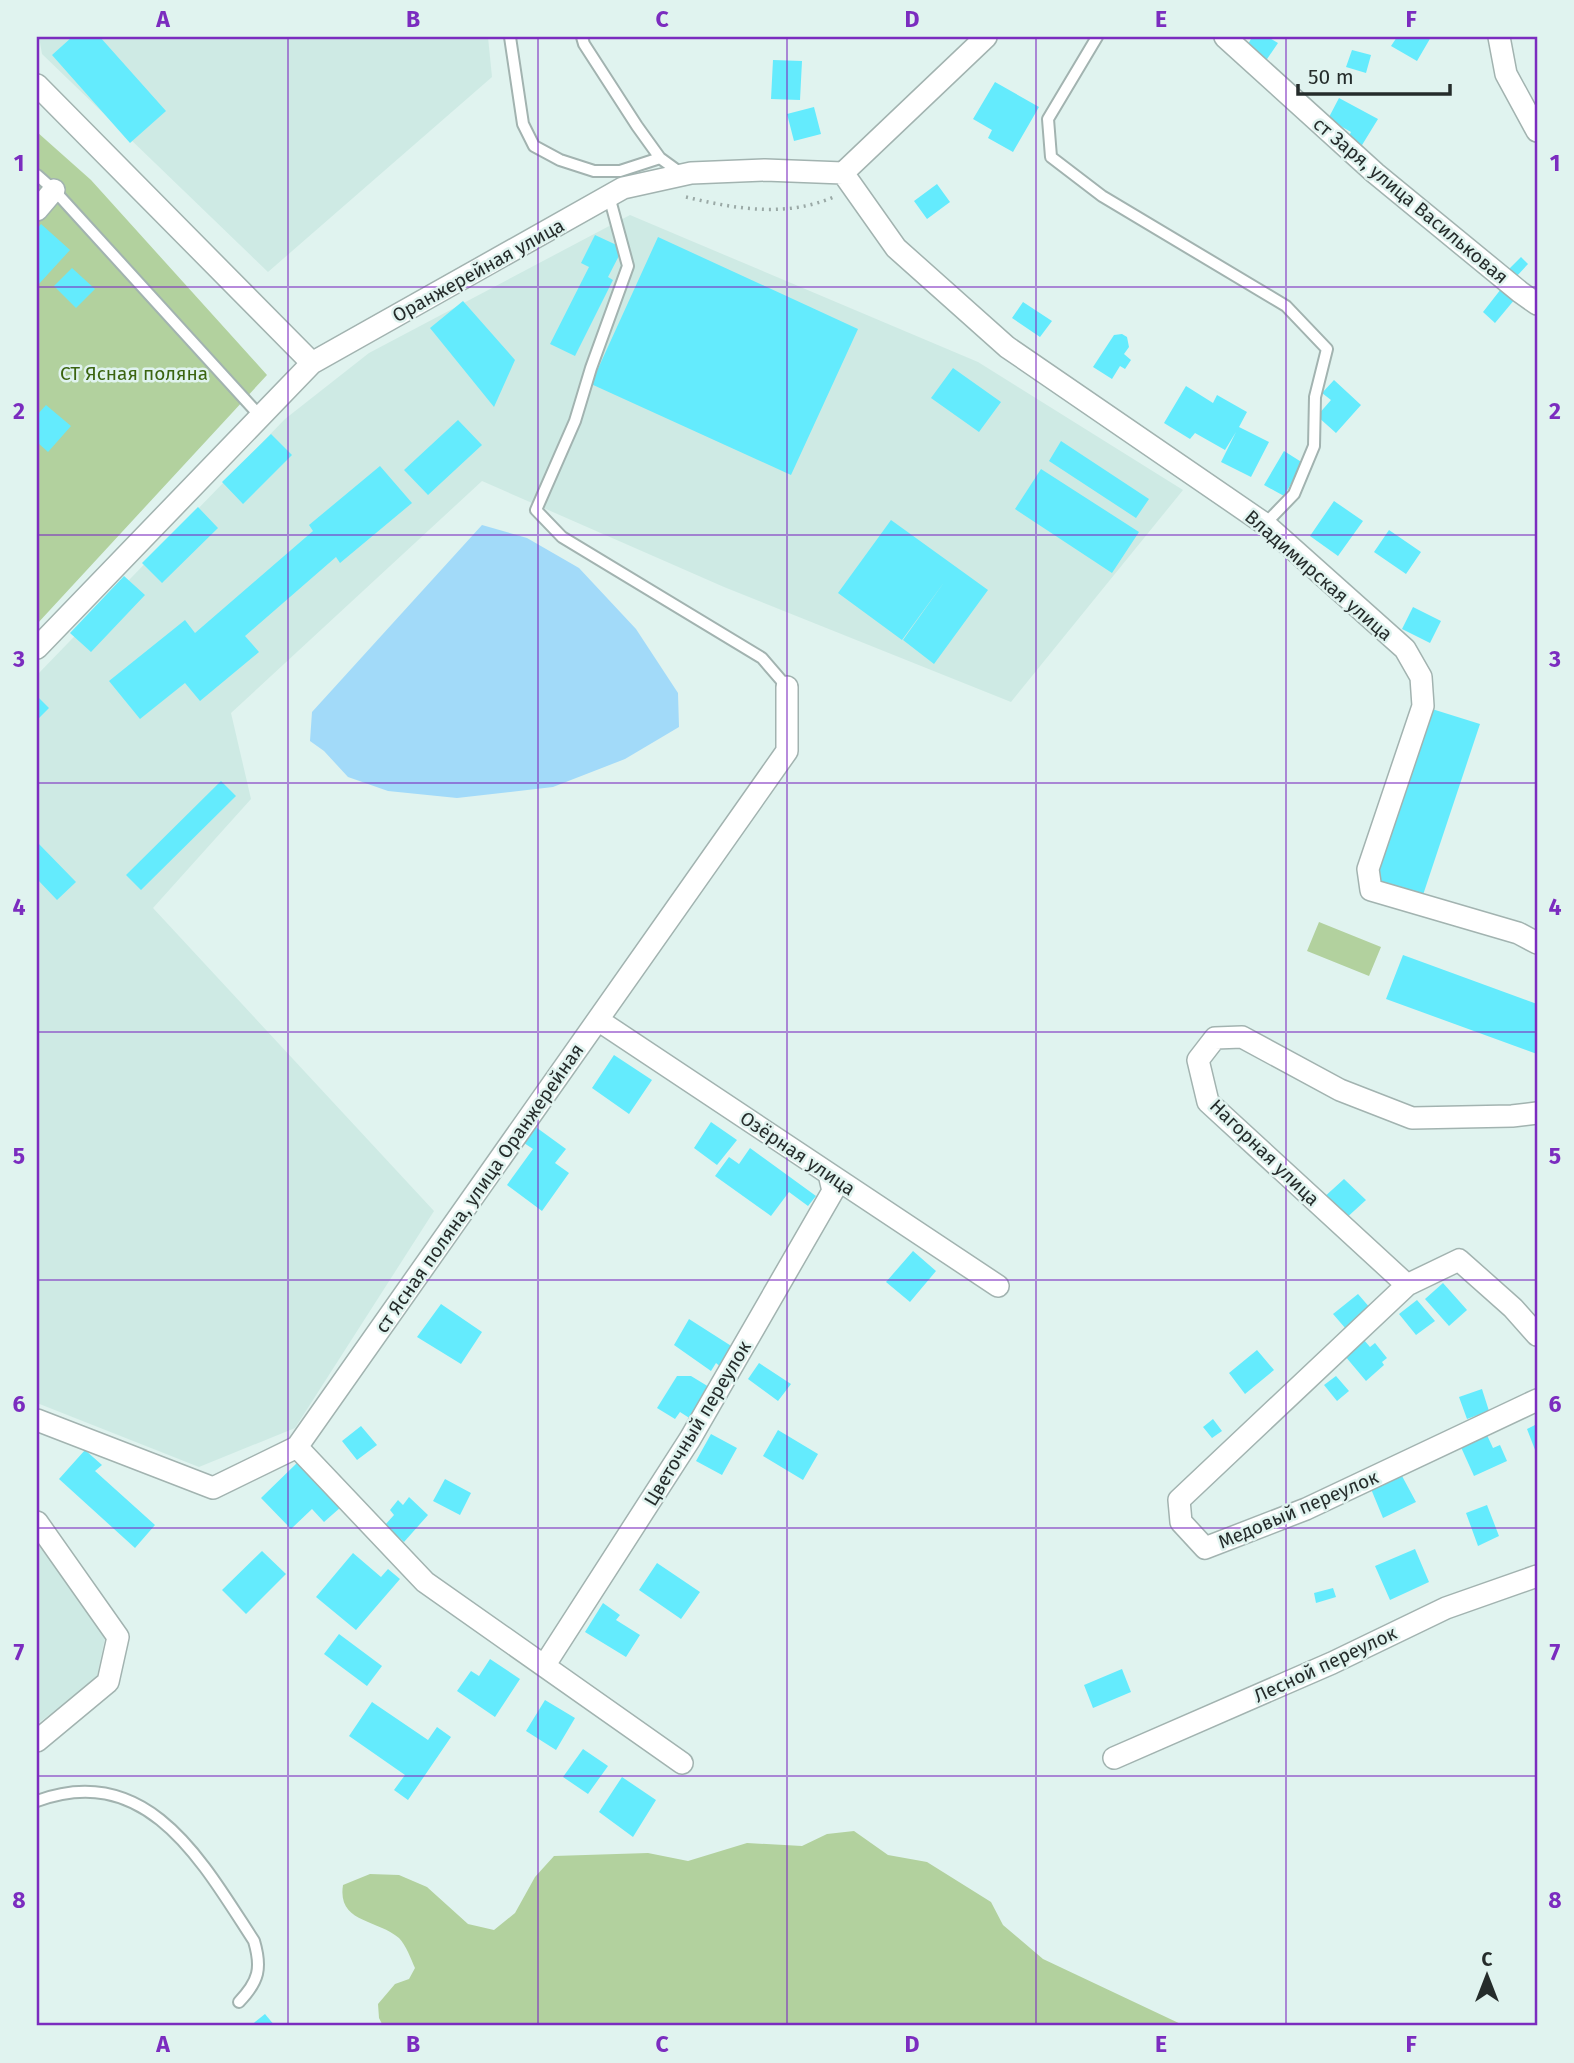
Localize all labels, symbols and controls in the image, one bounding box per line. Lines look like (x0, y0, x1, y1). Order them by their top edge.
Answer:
text: A (155, 5, 170, 33)
text: B (406, 5, 420, 33)
text: C (655, 5, 669, 33)
text: D (905, 5, 920, 33)
text: E (1155, 5, 1167, 33)
text: F (1405, 5, 1417, 33)
scale bar (1298, 52, 1450, 96)
text: 50 m (1308, 64, 1354, 90)
street label: ст Заря, улица Васильковая (1309, 112, 1513, 289)
text: 1 (14, 149, 24, 177)
text: 1 (1550, 149, 1560, 177)
street label: Оранжерейная улица (388, 214, 568, 327)
park label: СТ Ясная поляна (60, 362, 208, 385)
text: 2 (13, 397, 25, 425)
text: 2 (1549, 397, 1561, 425)
street label: Владимирская улица (1240, 505, 1397, 646)
text: 3 (12, 645, 25, 673)
text: 3 (1548, 645, 1561, 673)
text: 4 (13, 893, 26, 921)
text: 4 (1549, 893, 1562, 921)
street label: ст Ясная поляна, улица Оранжерейная (370, 1039, 589, 1337)
street label: Нагорная улица (1205, 1094, 1324, 1210)
street label: Озёрная улица (736, 1106, 860, 1200)
text: 5 (13, 1142, 25, 1170)
text: 5 (1549, 1142, 1561, 1170)
street label: Цветочный переулок (639, 1336, 756, 1510)
text: 6 (13, 1390, 26, 1418)
text: 6 (1549, 1390, 1562, 1418)
street label: Медовый переулок (1215, 1465, 1382, 1554)
street label: Лесной переулок (1250, 1621, 1400, 1708)
text: 7 (14, 1638, 25, 1666)
text: 7 (1550, 1638, 1561, 1666)
text: 8 (12, 1886, 26, 1914)
text: 8 (1548, 1886, 1562, 1914)
north arrow (1452, 1940, 1522, 2010)
text: С (1482, 1948, 1493, 1971)
text: A (155, 2030, 170, 2058)
text: B (406, 2030, 420, 2058)
text: C (655, 2030, 669, 2058)
text: D (905, 2030, 920, 2058)
text: E (1155, 2030, 1167, 2058)
text: F (1405, 2030, 1417, 2058)

